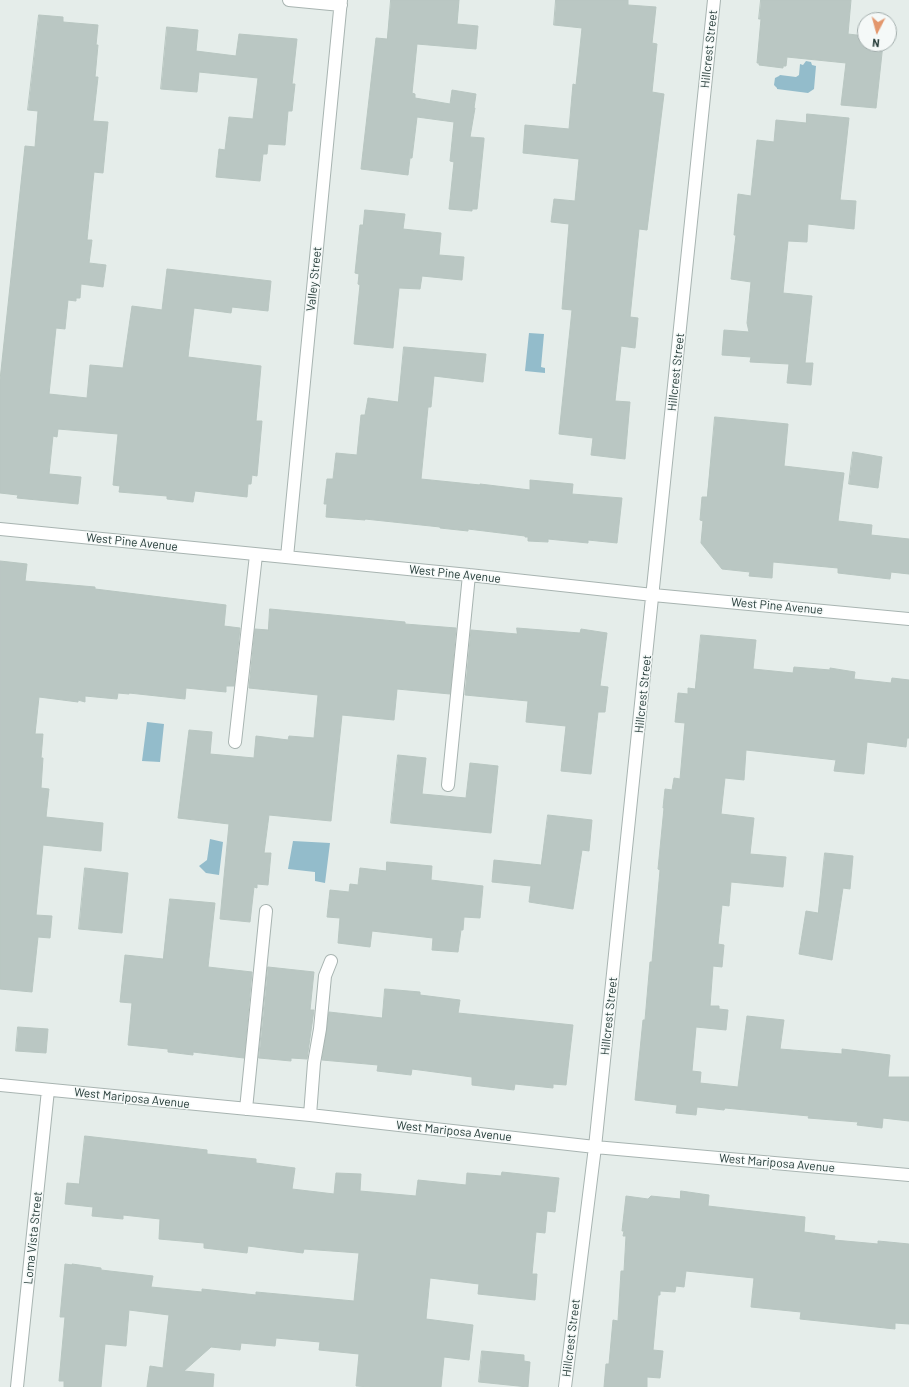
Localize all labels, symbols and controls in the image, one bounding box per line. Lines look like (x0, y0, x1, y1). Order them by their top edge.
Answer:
street label: Hillcrest Street (698, 9, 720, 89)
north arrow (857, 12, 897, 52)
text: N (871, 37, 880, 50)
street label: Valley Street (303, 246, 325, 312)
street label: Hillcrest Street (665, 332, 687, 412)
street label: West Pine Avenue (85, 530, 179, 554)
street label: West Pine Avenue (408, 562, 502, 586)
street label: West Pine Avenue (730, 595, 824, 617)
street label: Hillcrest Street (632, 654, 654, 734)
street label: Hillcrest Street (598, 976, 620, 1056)
street label: West Mariposa Avenue (73, 1085, 191, 1111)
street label: West Mariposa Avenue (395, 1118, 513, 1144)
street label: West Mariposa Avenue (718, 1151, 836, 1175)
street label: Loma Vista Street (21, 1191, 45, 1285)
street label: Hillcrest Street (559, 1298, 583, 1378)

